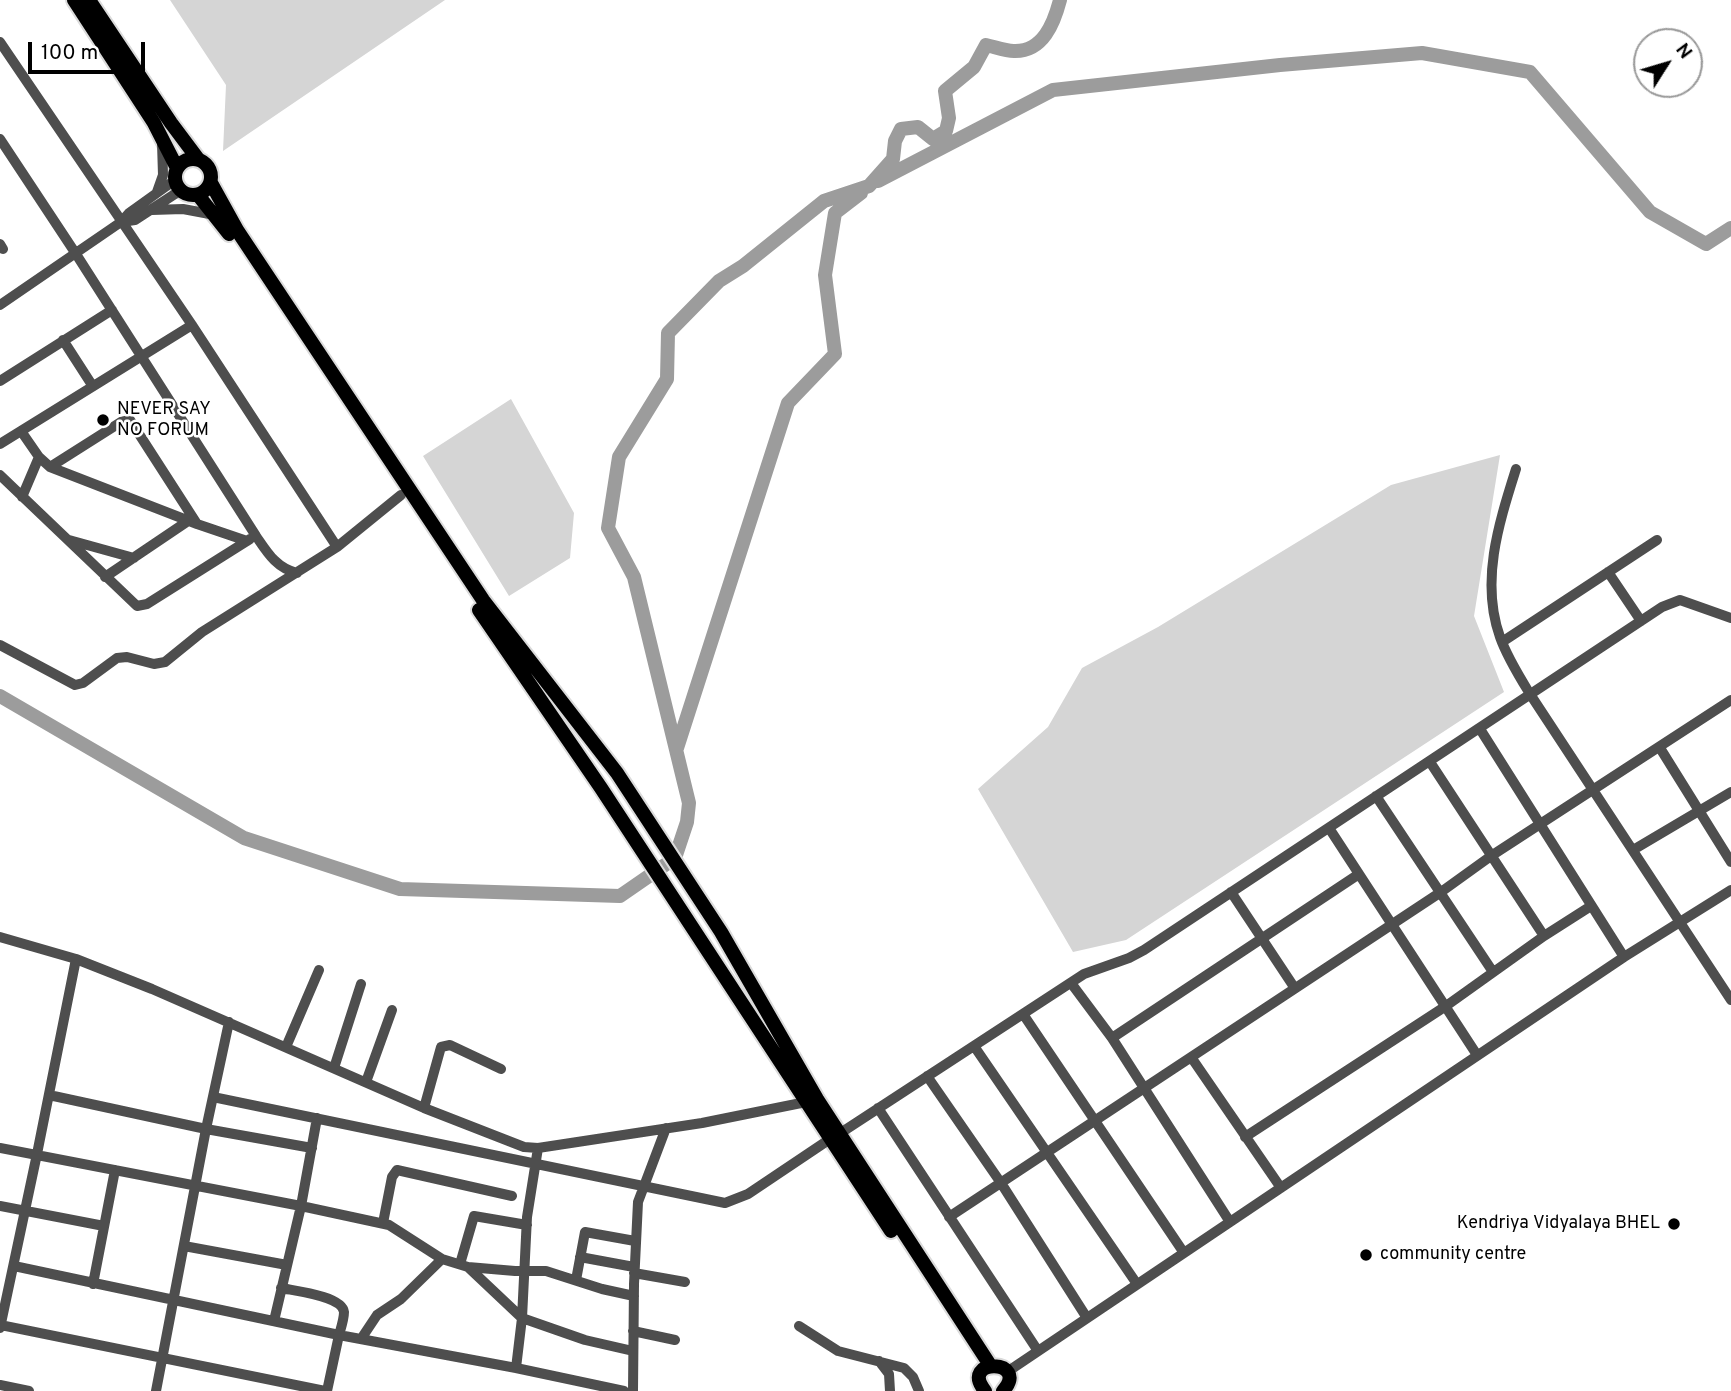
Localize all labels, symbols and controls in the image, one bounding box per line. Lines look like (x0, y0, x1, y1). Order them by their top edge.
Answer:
scale bar (32, 28, 149, 72)
north arrow (1633, 28, 1703, 98)
text: N (1669, 39, 1697, 64)
text: 100 m (41, 40, 98, 67)
place label: NEVER SAY NO FORUM (117, 399, 211, 442)
marker: NEVER SAY NO FORUM (95, 412, 111, 428)
place label: Kendriya Vidyalaya BHEL (1457, 1213, 1660, 1235)
marker: Kendriya Vidyalaya BHEL (1666, 1216, 1682, 1232)
place label: community centre (1380, 1244, 1526, 1266)
marker: community centre (1358, 1247, 1374, 1263)

